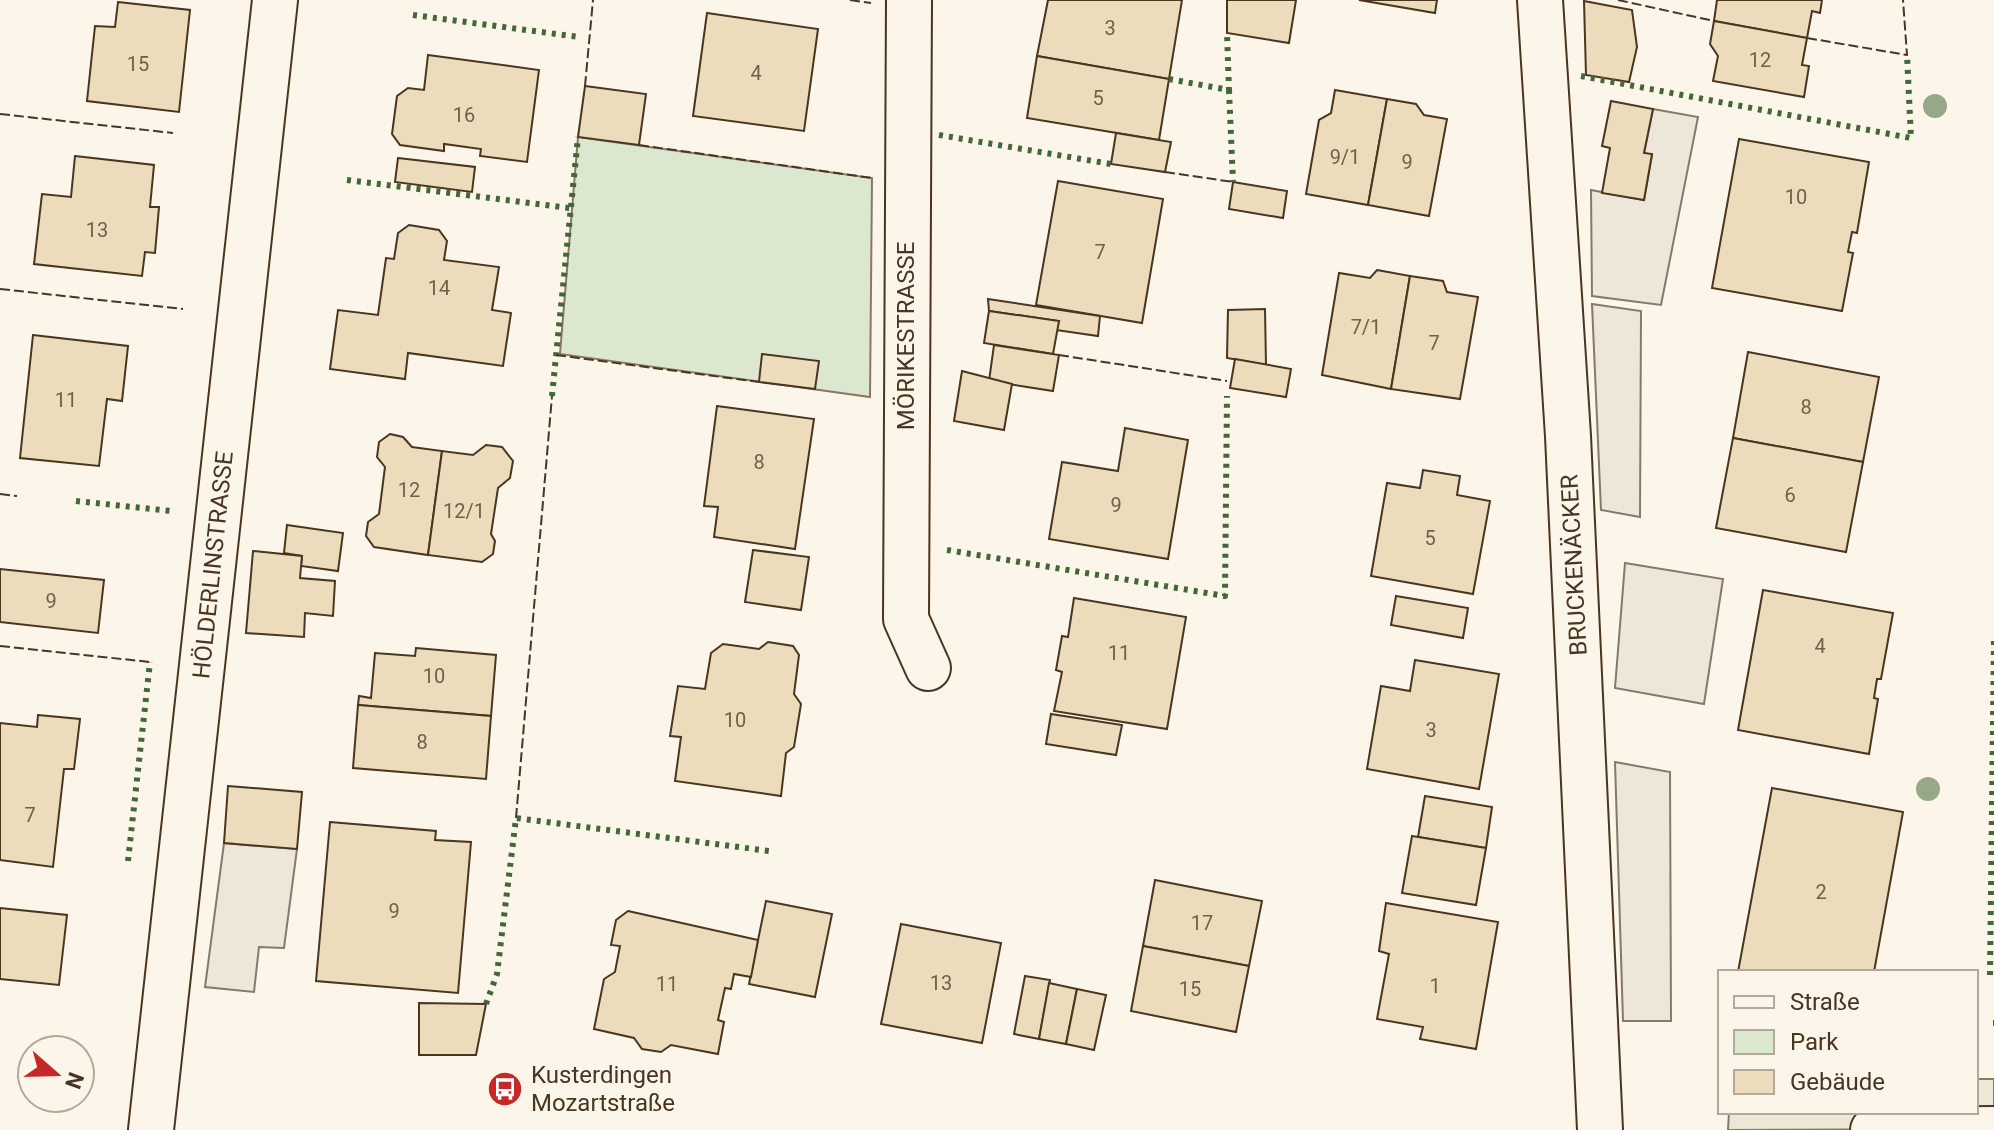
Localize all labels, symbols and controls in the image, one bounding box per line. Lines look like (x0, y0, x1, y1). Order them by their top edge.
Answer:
house number: 3 (1104, 16, 1116, 40)
house number: 12 (1749, 48, 1771, 72)
house number: 15 (127, 52, 149, 76)
house number: 4 (750, 61, 762, 85)
house number: 5 (1092, 86, 1104, 110)
house number: 16 (453, 103, 475, 127)
house number: 9/1 (1330, 145, 1360, 169)
house number: 9 (1401, 150, 1413, 174)
house number: 10 (1785, 185, 1807, 209)
house number: 13 (86, 218, 108, 242)
house number: 7 (1094, 240, 1106, 264)
street label: MÖRIKESTRASSE (892, 242, 920, 430)
house number: 14 (428, 276, 450, 300)
house number: 7/1 (1351, 315, 1381, 339)
house number: 7 (1428, 331, 1440, 355)
house number: 11 (55, 388, 77, 412)
house number: 8 (1800, 395, 1812, 419)
street label: HÖLDERLINSTRASSE (187, 450, 239, 680)
house number: 8 (753, 450, 765, 474)
street label: BRUCKENÄCKER (1555, 473, 1593, 656)
house number: 12 (398, 478, 420, 502)
house number: 6 (1784, 483, 1796, 507)
house number: 9 (1110, 493, 1122, 517)
house number: 12/1 (443, 499, 485, 523)
house number: 5 (1424, 526, 1436, 550)
house number: 9 (45, 589, 57, 613)
house number: 4 (1814, 634, 1826, 658)
house number: 11 (1108, 641, 1130, 665)
house number: 10 (423, 664, 445, 688)
house number: 10 (724, 708, 746, 732)
house number: 3 (1425, 718, 1437, 742)
house number: 8 (416, 730, 428, 754)
house number: 7 (24, 803, 36, 827)
house number: 2 (1815, 880, 1827, 904)
house number: 9 (388, 899, 400, 923)
house number: 17 (1191, 911, 1213, 935)
legend (1718, 970, 1978, 1114)
house number: 13 (930, 971, 952, 995)
house number: 11 (656, 972, 678, 996)
house number: 1 (1429, 974, 1441, 998)
house number: 15 (1179, 977, 1201, 1001)
text: Straße (1790, 988, 1860, 1016)
text: Park (1790, 1028, 1839, 1056)
north arrow (16, 1034, 96, 1114)
place label: Kusterdingen Mozartstraße (531, 1061, 675, 1117)
text: Gebäude (1790, 1068, 1885, 1096)
text: N (60, 1069, 89, 1092)
bus stop icon: Kusterdingen Mozartstraße (486, 1070, 524, 1108)

